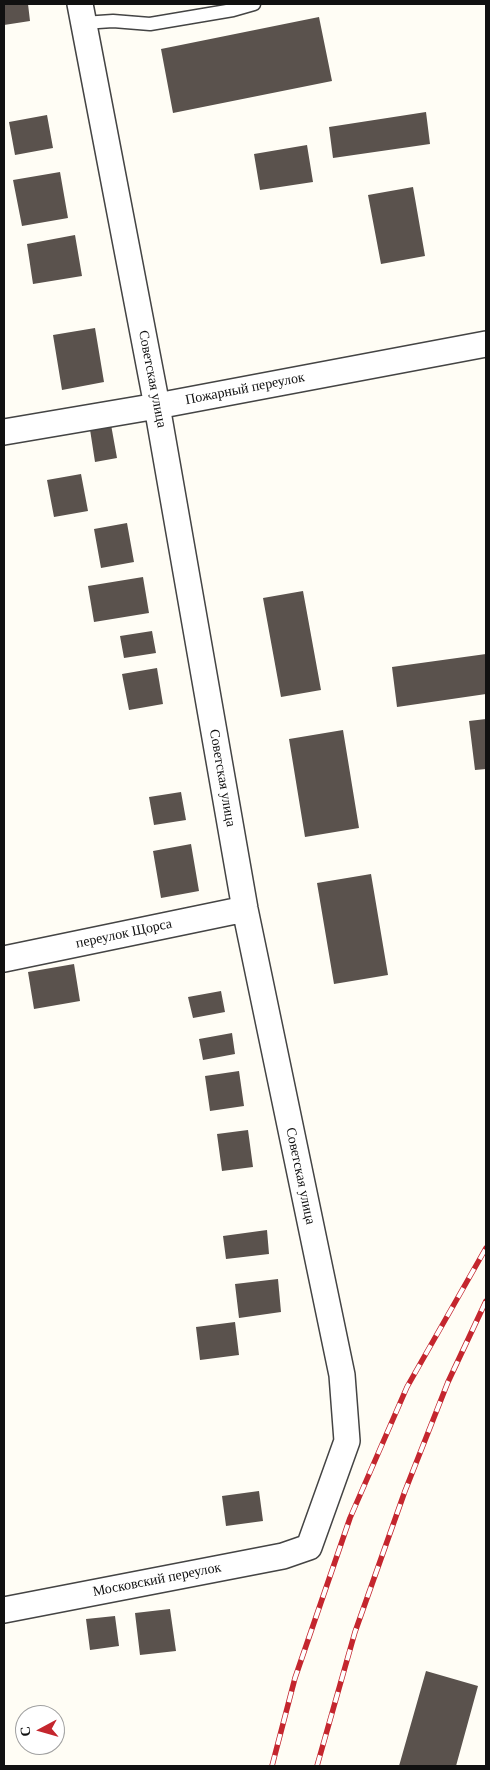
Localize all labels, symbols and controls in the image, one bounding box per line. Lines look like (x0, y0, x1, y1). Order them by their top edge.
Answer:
street label: Советская улица (134, 329, 170, 429)
street label: Пожарный переулок (184, 369, 306, 409)
street label: Советская улица (205, 728, 239, 828)
street label: переулок Щорса (74, 916, 174, 952)
street label: Советская улица (282, 1126, 318, 1226)
street label: Московский переулок (91, 1559, 223, 1601)
north arrow (15, 1705, 65, 1755)
text: С (18, 1726, 34, 1737)

